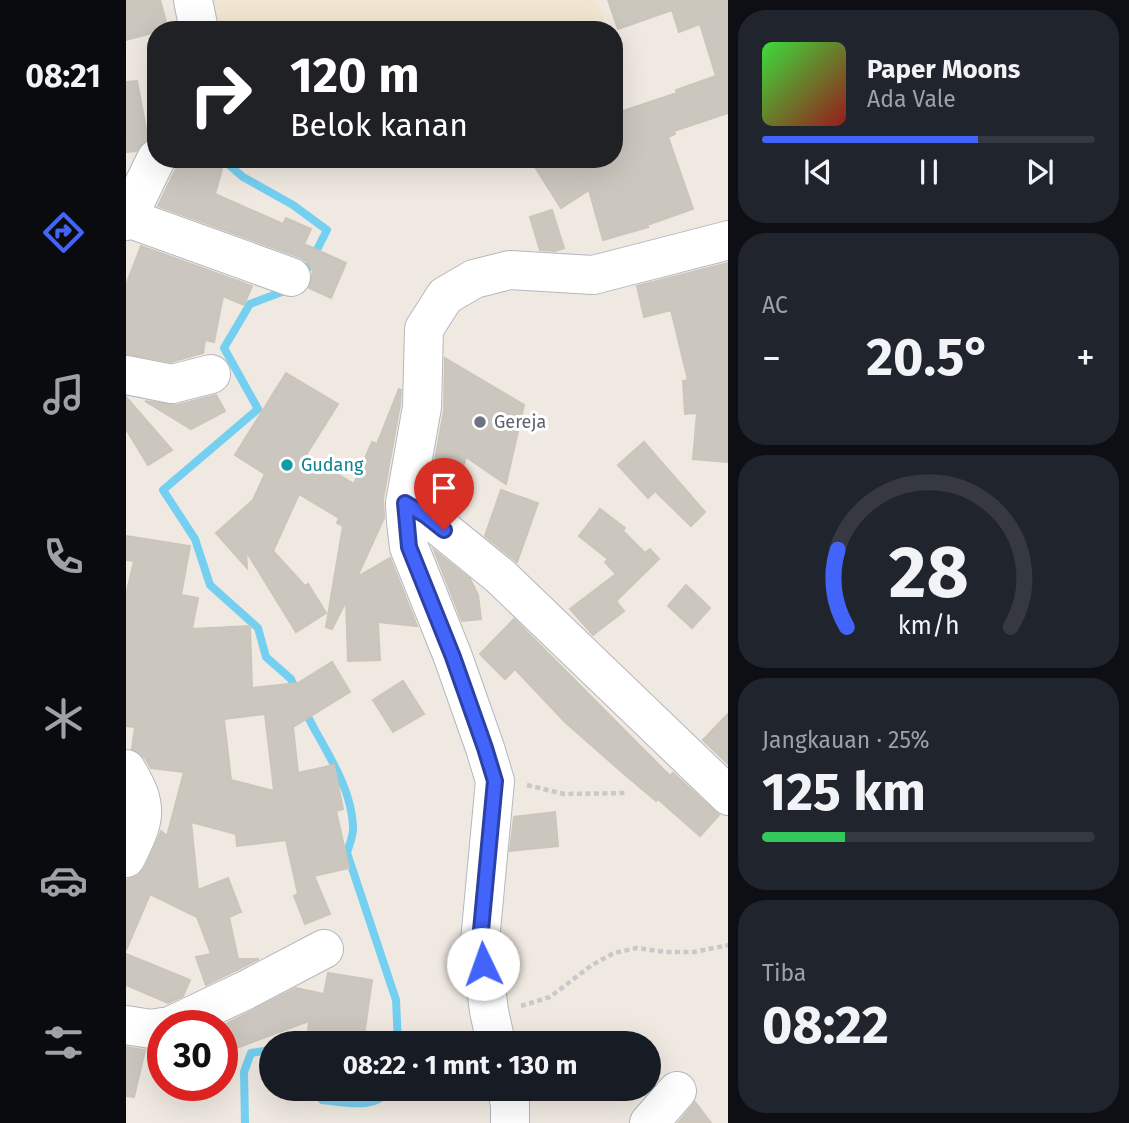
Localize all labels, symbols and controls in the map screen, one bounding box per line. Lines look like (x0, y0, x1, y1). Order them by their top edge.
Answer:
text: 120 m (290, 46, 420, 105)
icon: right (175, 49, 266, 140)
text: Paper Moons (867, 54, 1020, 85)
text: 08:21 (25, 57, 101, 95)
text: Ada Vale (867, 85, 956, 113)
text: Belok kanan (290, 106, 468, 144)
icon: previous (799, 153, 837, 191)
icon: pause (910, 153, 948, 191)
icon: next (1021, 153, 1059, 191)
icon: directions (39, 208, 88, 257)
text: AC (762, 291, 788, 319)
text: 20.5° (866, 326, 991, 389)
text: − (762, 335, 781, 381)
text: + (1076, 335, 1095, 381)
icon: music (39, 370, 88, 419)
place label: Gereja (494, 411, 546, 433)
marker: Gereja (472, 414, 488, 430)
place label: Gudang (301, 454, 364, 476)
marker: Gudang (279, 457, 295, 473)
pin (414, 458, 474, 530)
icon: arrive (425, 469, 463, 507)
text: 28 (889, 530, 968, 617)
icon: phone (39, 532, 88, 581)
text: km/h (898, 611, 959, 641)
icon: climate (39, 694, 88, 743)
text: Jangkauan · 25% (762, 726, 929, 754)
text: 125 km (762, 761, 926, 824)
icon: car (39, 856, 88, 905)
position arrow (446, 927, 520, 1001)
text: Tiba (762, 959, 806, 987)
text: 08:22 (762, 994, 889, 1057)
speed limit sign: 30 (147, 1010, 238, 1101)
icon: filters (39, 1018, 88, 1067)
text: 08:22 · 1 mnt · 130 m (343, 1050, 577, 1081)

